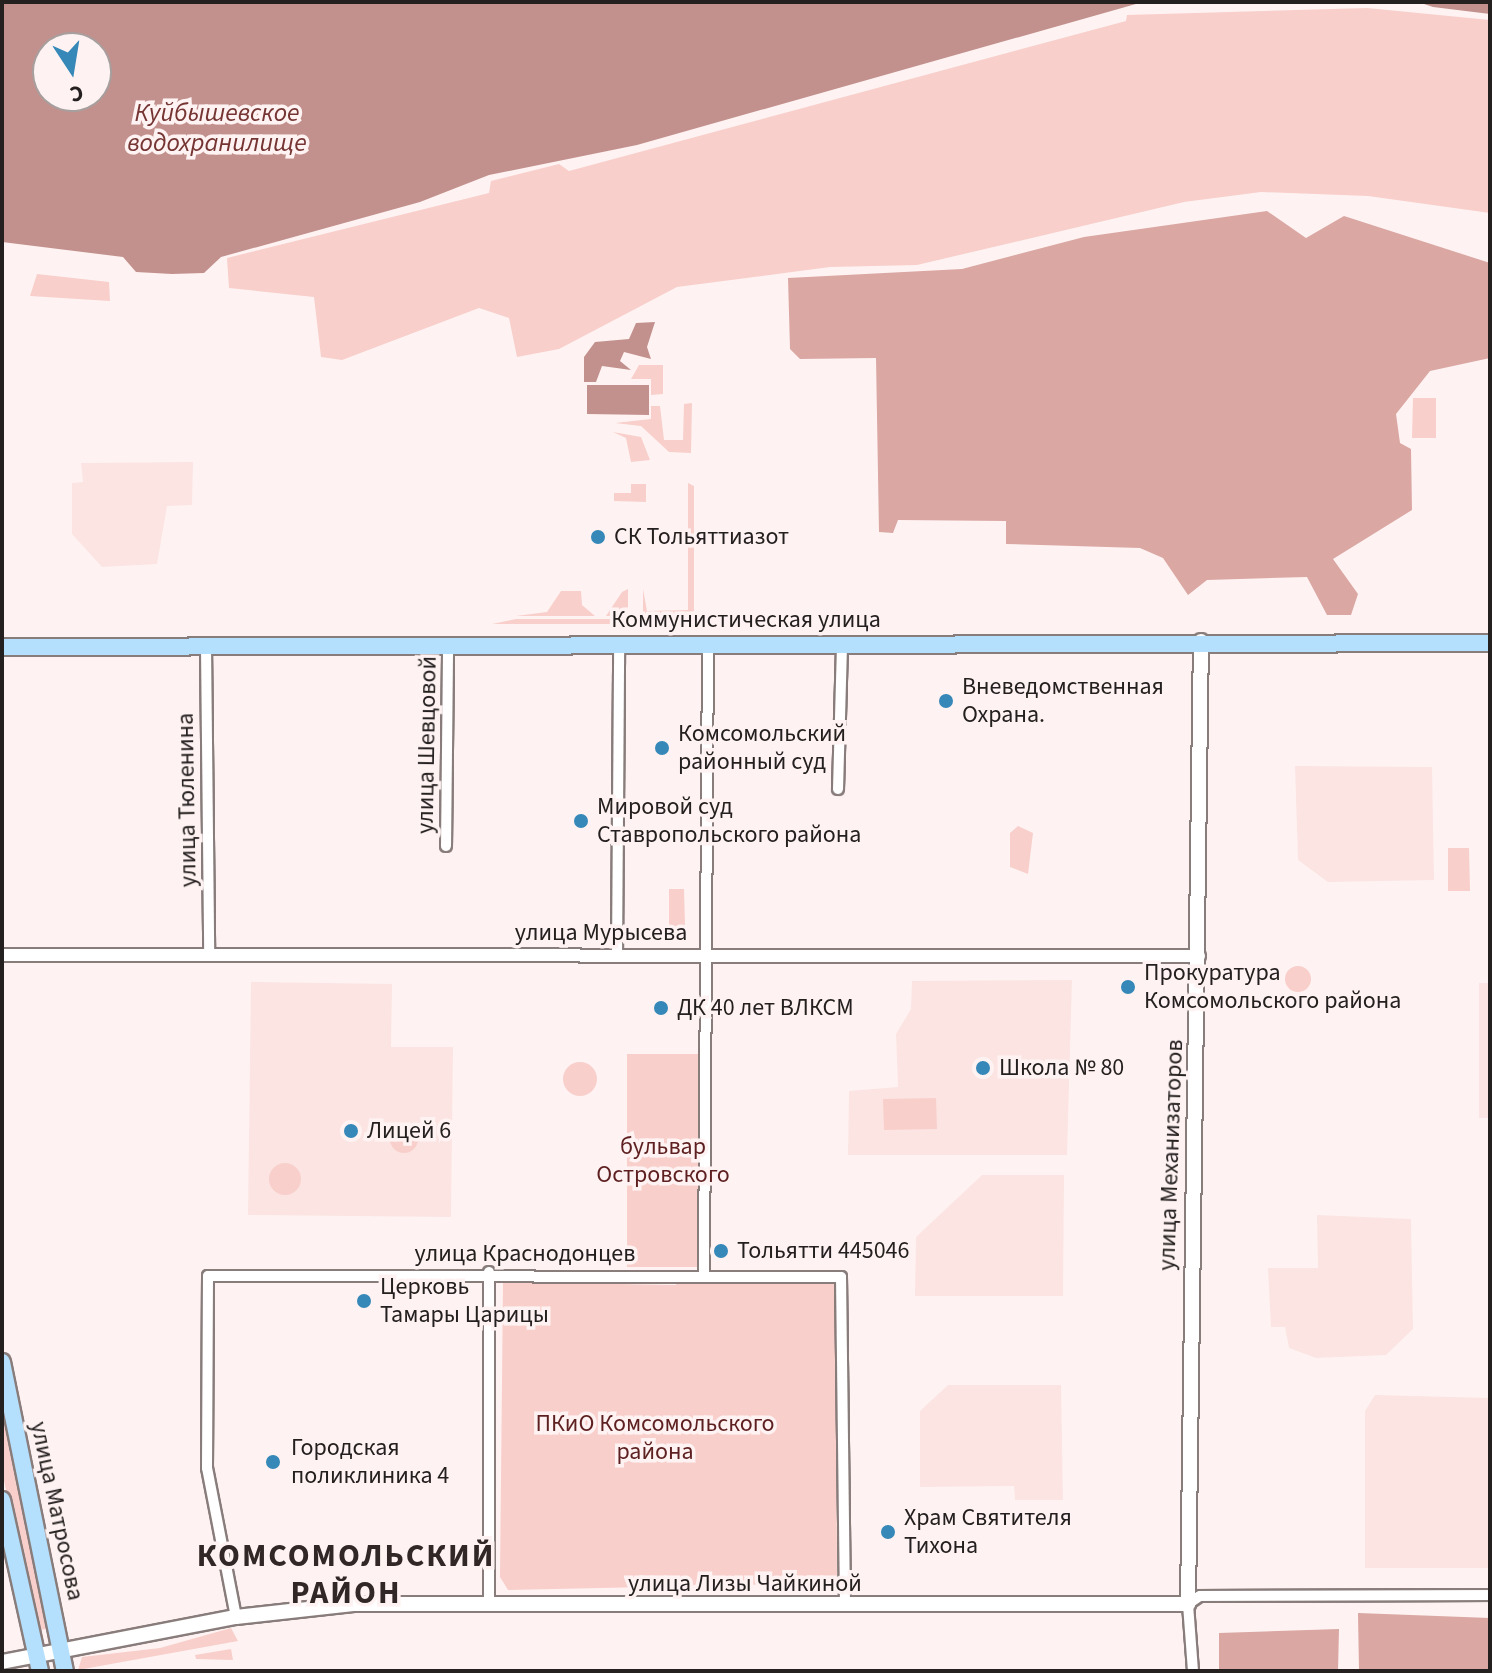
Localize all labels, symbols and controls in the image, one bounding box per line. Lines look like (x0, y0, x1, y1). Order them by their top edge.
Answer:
north arrow (32, 32, 112, 112)
text: С (67, 77, 86, 111)
water label: Куйбышевское водохранилище (127, 97, 307, 158)
place label: СК Тольяттиазот (614, 523, 789, 551)
marker: СК Тольяттиазот (589, 528, 607, 546)
street label: Коммунистическая улица (611, 606, 881, 634)
street label: улица Шевцовой (411, 656, 443, 834)
place label: Вневедомственная Охрана. (962, 673, 1164, 729)
marker: Вневедомственная Охрана. (937, 692, 955, 710)
street label: улица Тюленина (171, 713, 203, 887)
place label: Комсомольский районный суд (678, 720, 846, 776)
marker: Комсомольский районный суд (653, 739, 671, 757)
place label: Мировой суд Ставропольского района (597, 793, 861, 849)
marker: Мировой суд Ставропольского района (572, 812, 590, 830)
street label: улица Мурысева (515, 919, 687, 947)
place label: Прокуратура Комсомольского района (1144, 959, 1401, 1015)
marker: Прокуратура Комсомольского района (1119, 978, 1137, 996)
place label: ДК 40 лет ВЛКСМ (677, 994, 854, 1022)
marker: ДК 40 лет ВЛКСМ (652, 999, 670, 1017)
street label: улица Механизаторов (1153, 1039, 1189, 1271)
place label: Школа № 80 (999, 1054, 1124, 1082)
marker: Школа № 80 (974, 1059, 992, 1077)
place label: Лицей 6 (367, 1117, 451, 1145)
marker: Лицей 6 (342, 1122, 360, 1140)
park label: бульвар Островского (596, 1133, 730, 1189)
place label: Тольятти 445046 (737, 1237, 909, 1265)
street label: улица Краснодонцев (415, 1240, 635, 1268)
marker: Тольятти 445046 (712, 1242, 730, 1260)
place label: Церковь Тамары Царицы (380, 1273, 549, 1329)
marker: Церковь Тамары Царицы (355, 1292, 373, 1310)
park label: ПКиО Комсомольского района (535, 1410, 775, 1466)
street label: улица Матросова (24, 1419, 90, 1603)
place label: Городская поликлиника 4 (291, 1434, 449, 1490)
marker: Городская поликлиника 4 (262, 1451, 284, 1473)
place label: Храм Святителя Тихона (904, 1504, 1072, 1560)
marker: Храм Святителя Тихона (879, 1523, 897, 1541)
district label: КОМСОМОЛЬСКИЙ РАЙОН (197, 1538, 495, 1613)
street label: улица Лизы Чайкиной (628, 1570, 862, 1598)

